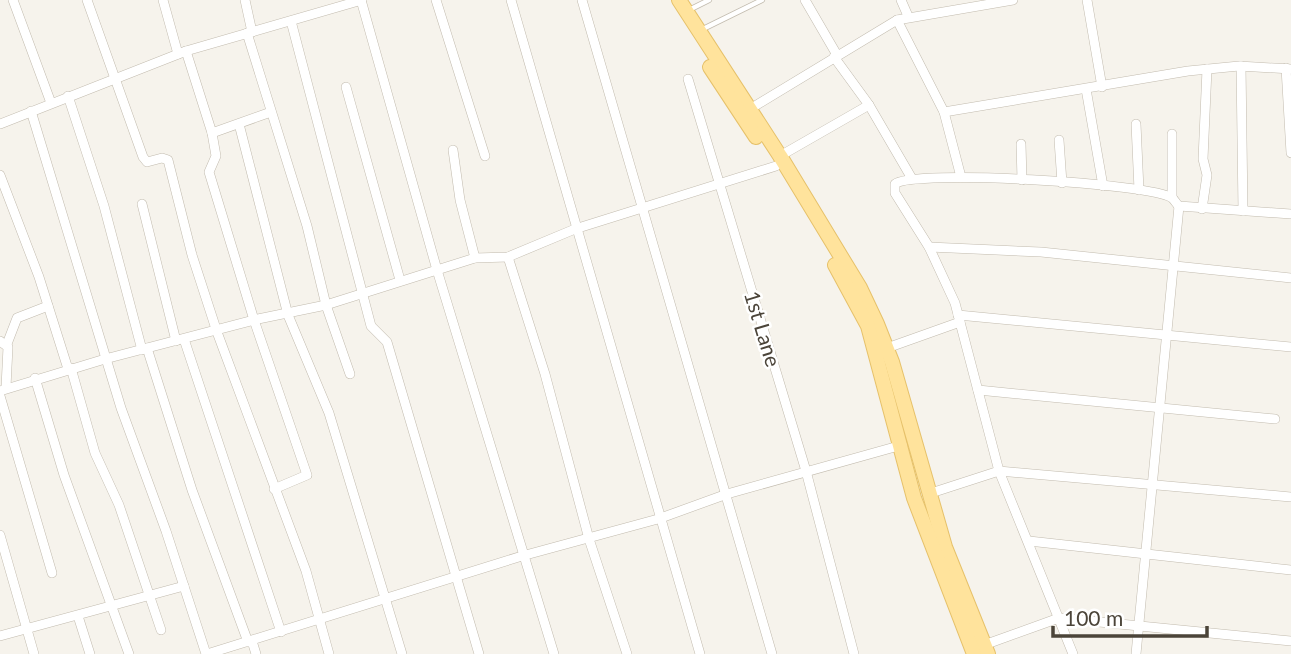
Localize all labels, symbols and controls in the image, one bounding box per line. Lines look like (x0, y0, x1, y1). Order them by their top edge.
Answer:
street label: 1st Lane (740, 288, 787, 370)
scale bar (1053, 594, 1207, 638)
text: 100 m (1064, 605, 1123, 630)

